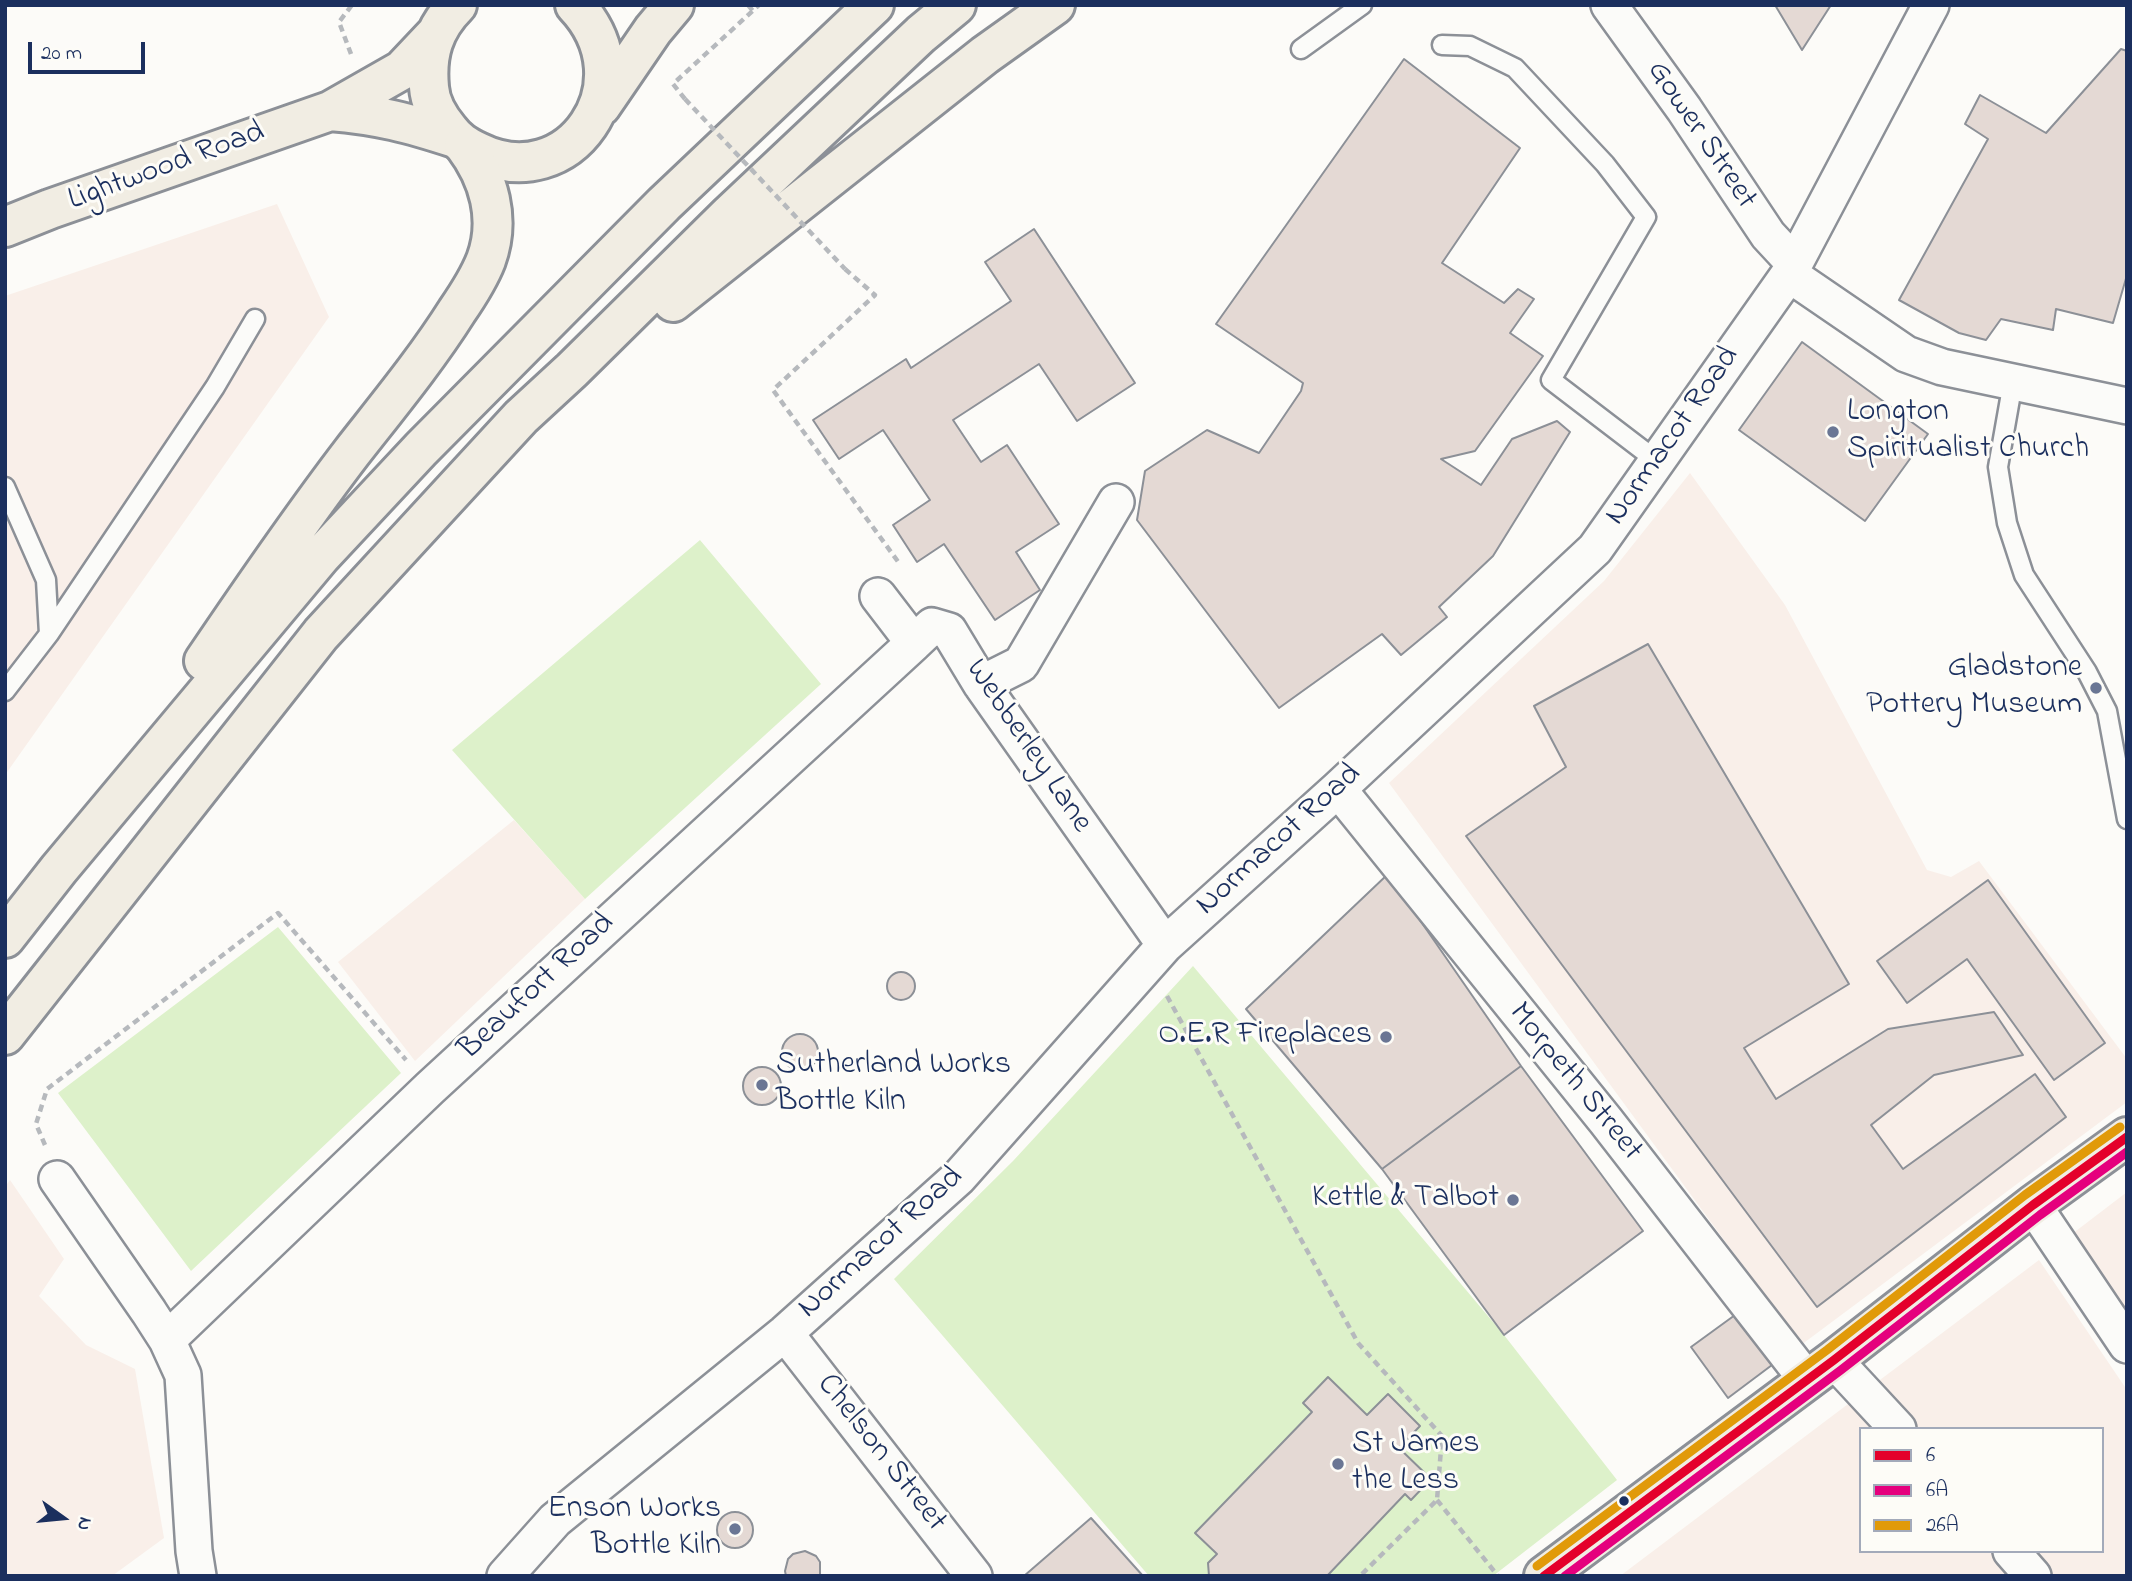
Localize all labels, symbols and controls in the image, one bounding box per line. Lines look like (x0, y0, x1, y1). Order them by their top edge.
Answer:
scale bar (32, 28, 149, 72)
text: 20 m (41, 39, 82, 69)
street label: Gower Street (1636, 55, 1764, 217)
street label: Lightwood Road (64, 115, 270, 221)
street label: Normacot Road (1598, 340, 1750, 534)
place label: Longton Spiritualist Church (1847, 395, 2089, 470)
marker: Longton Spiritualist Church (1825, 424, 1841, 440)
place label: Gladstone Pottery Museum (1866, 651, 2082, 726)
street label: Webberley Lane (955, 653, 1099, 841)
marker: Gladstone Pottery Museum (2088, 680, 2104, 696)
street label: Normacot Road (1189, 757, 1371, 925)
street label: Beaufort Road (452, 906, 624, 1070)
street label: Morpeth Street (1499, 996, 1649, 1170)
place label: O.E.R Fireplaces (1158, 1018, 1372, 1056)
marker: O.E.R Fireplaces (1378, 1029, 1394, 1045)
place label: Sutherland Works Bottle Kiln (776, 1048, 1011, 1123)
marker: Sutherland Works Bottle Kiln (754, 1077, 770, 1093)
street label: Normacot Road (791, 1160, 973, 1328)
place label: Kettle & Talbot (1312, 1181, 1499, 1219)
marker: Kettle & Talbot (1505, 1192, 1521, 1208)
street label: Chelson Street (806, 1367, 954, 1541)
place label: St James the Less (1352, 1427, 1480, 1502)
legend (1859, 1427, 2104, 1553)
text: 6 (1926, 1441, 1935, 1471)
marker: St James the Less (1330, 1456, 1346, 1472)
text: 6A (1926, 1476, 1948, 1506)
north arrow (28, 1483, 98, 1553)
place label: Enson Works Bottle Kiln (547, 1492, 721, 1567)
unlabelled marker (1617, 1494, 1631, 1508)
text: 26A (1926, 1511, 1959, 1541)
text: N (69, 1514, 98, 1533)
marker: Enson Works Bottle Kiln (727, 1521, 743, 1537)

